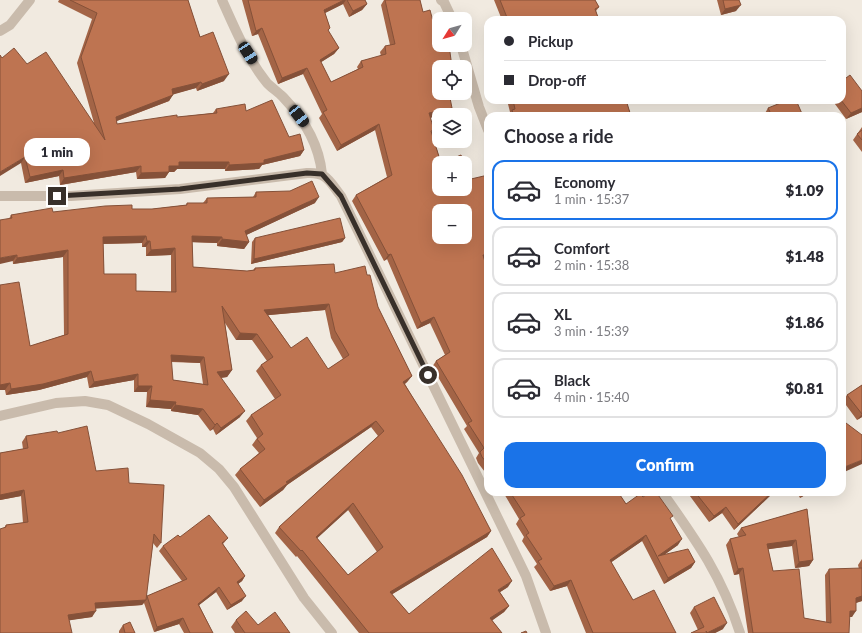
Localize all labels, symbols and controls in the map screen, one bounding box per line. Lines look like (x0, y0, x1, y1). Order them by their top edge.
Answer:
north arrow (432, 12, 472, 52)
map controls (432, 12, 472, 244)
text: Pickup (528, 32, 573, 50)
car (236, 40, 260, 66)
button: locate (432, 60, 472, 100)
text: Drop-off (528, 71, 586, 89)
car (287, 103, 311, 129)
button: layers (432, 108, 472, 148)
text: Choose a ride (504, 125, 613, 147)
callout: 1 min (24, 138, 90, 166)
text: 1 min (41, 144, 73, 160)
button: + (432, 156, 472, 196)
icon: car (506, 172, 542, 208)
text: Economy (554, 173, 615, 191)
text: $1.09 (786, 181, 824, 199)
route end (48, 187, 66, 205)
text: 1 min · 15:37 (554, 191, 629, 207)
button: − (432, 204, 472, 244)
icon: car (506, 238, 542, 274)
text: Comfort (554, 239, 610, 257)
text: $1.48 (786, 247, 824, 265)
text: 2 min · 15:38 (554, 257, 629, 273)
icon: car (506, 304, 542, 340)
text: XL (554, 305, 572, 323)
text: $1.86 (786, 313, 824, 331)
text: 3 min · 15:39 (554, 323, 629, 339)
route start (419, 366, 437, 384)
icon: car (506, 370, 542, 406)
text: Black (554, 371, 590, 389)
text: $0.81 (786, 379, 824, 397)
text: 4 min · 15:40 (554, 389, 629, 405)
button: Confirm (504, 442, 826, 488)

